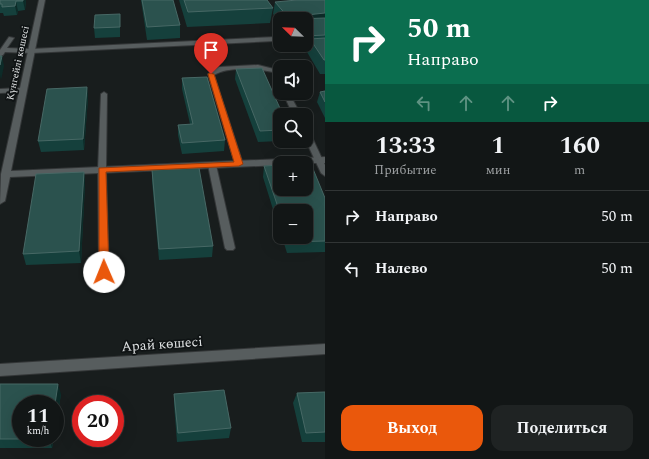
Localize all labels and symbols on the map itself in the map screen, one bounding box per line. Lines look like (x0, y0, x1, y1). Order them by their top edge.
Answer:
north arrow (273, 12, 313, 52)
street label: Күнгейлі көшесі (2, 24, 34, 102)
pin (194, 33, 228, 74)
position arrow (83, 251, 125, 293)
street label: Арай көшесі (121, 331, 203, 357)
speed limit sign: 20 (72, 395, 124, 447)

